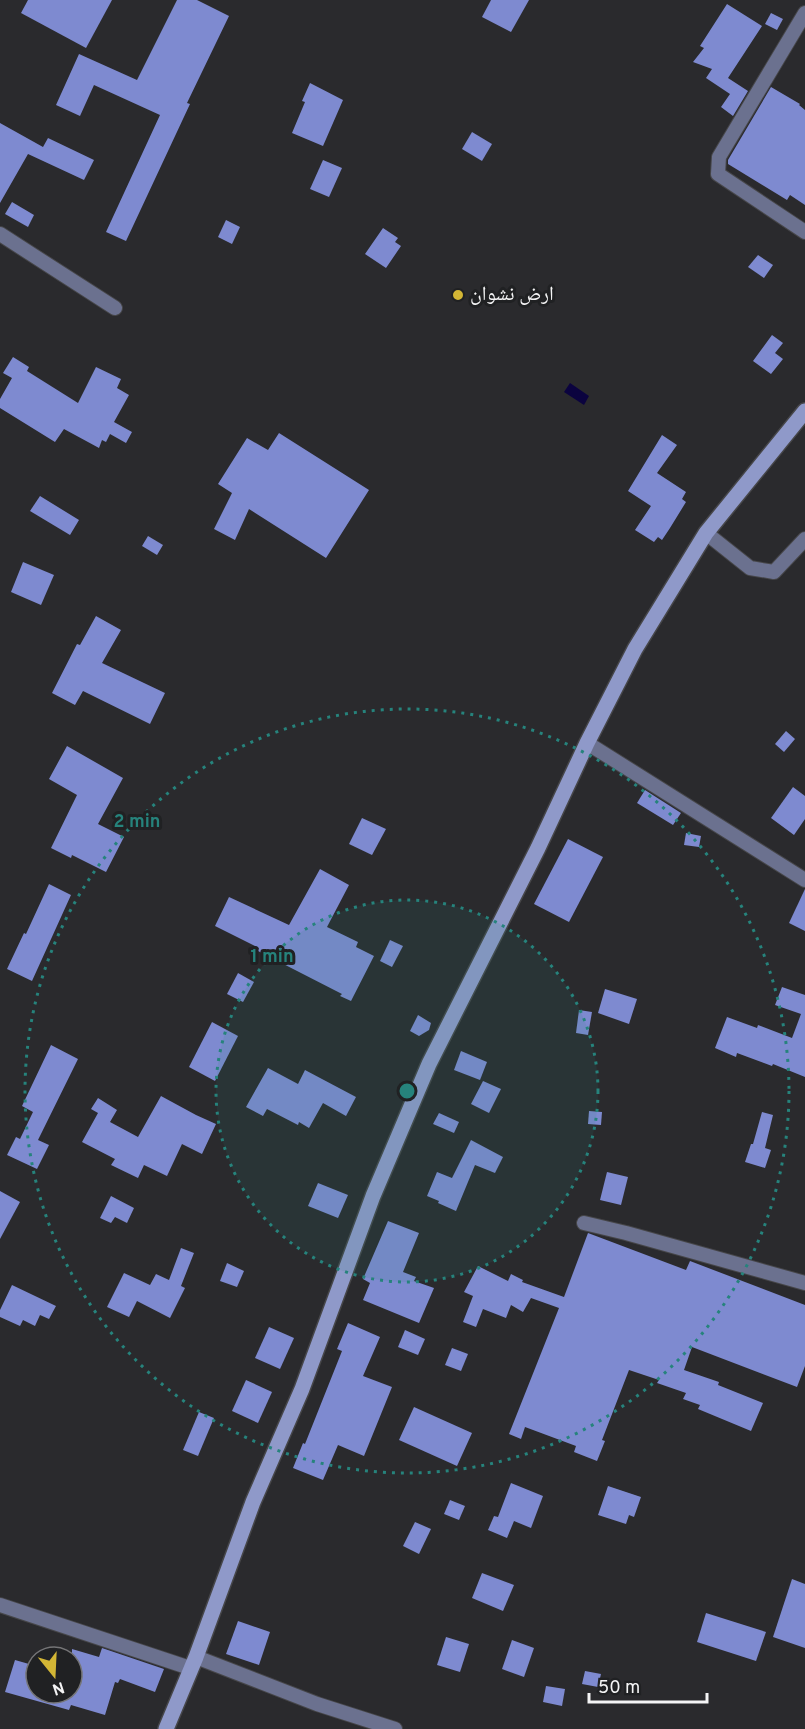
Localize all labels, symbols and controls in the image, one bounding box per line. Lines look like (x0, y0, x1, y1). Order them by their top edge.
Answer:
place label: ارض نشوان (470, 282, 554, 308)
marker: ارض نشوان (451, 288, 465, 302)
text: 2 min (113, 811, 161, 834)
text: 1 min (250, 946, 294, 969)
centre of rings (397, 1081, 417, 1101)
north arrow (24, 1645, 84, 1705)
scale bar (589, 1666, 708, 1704)
text: N (49, 1676, 67, 1699)
text: 50 m (598, 1677, 640, 1700)

